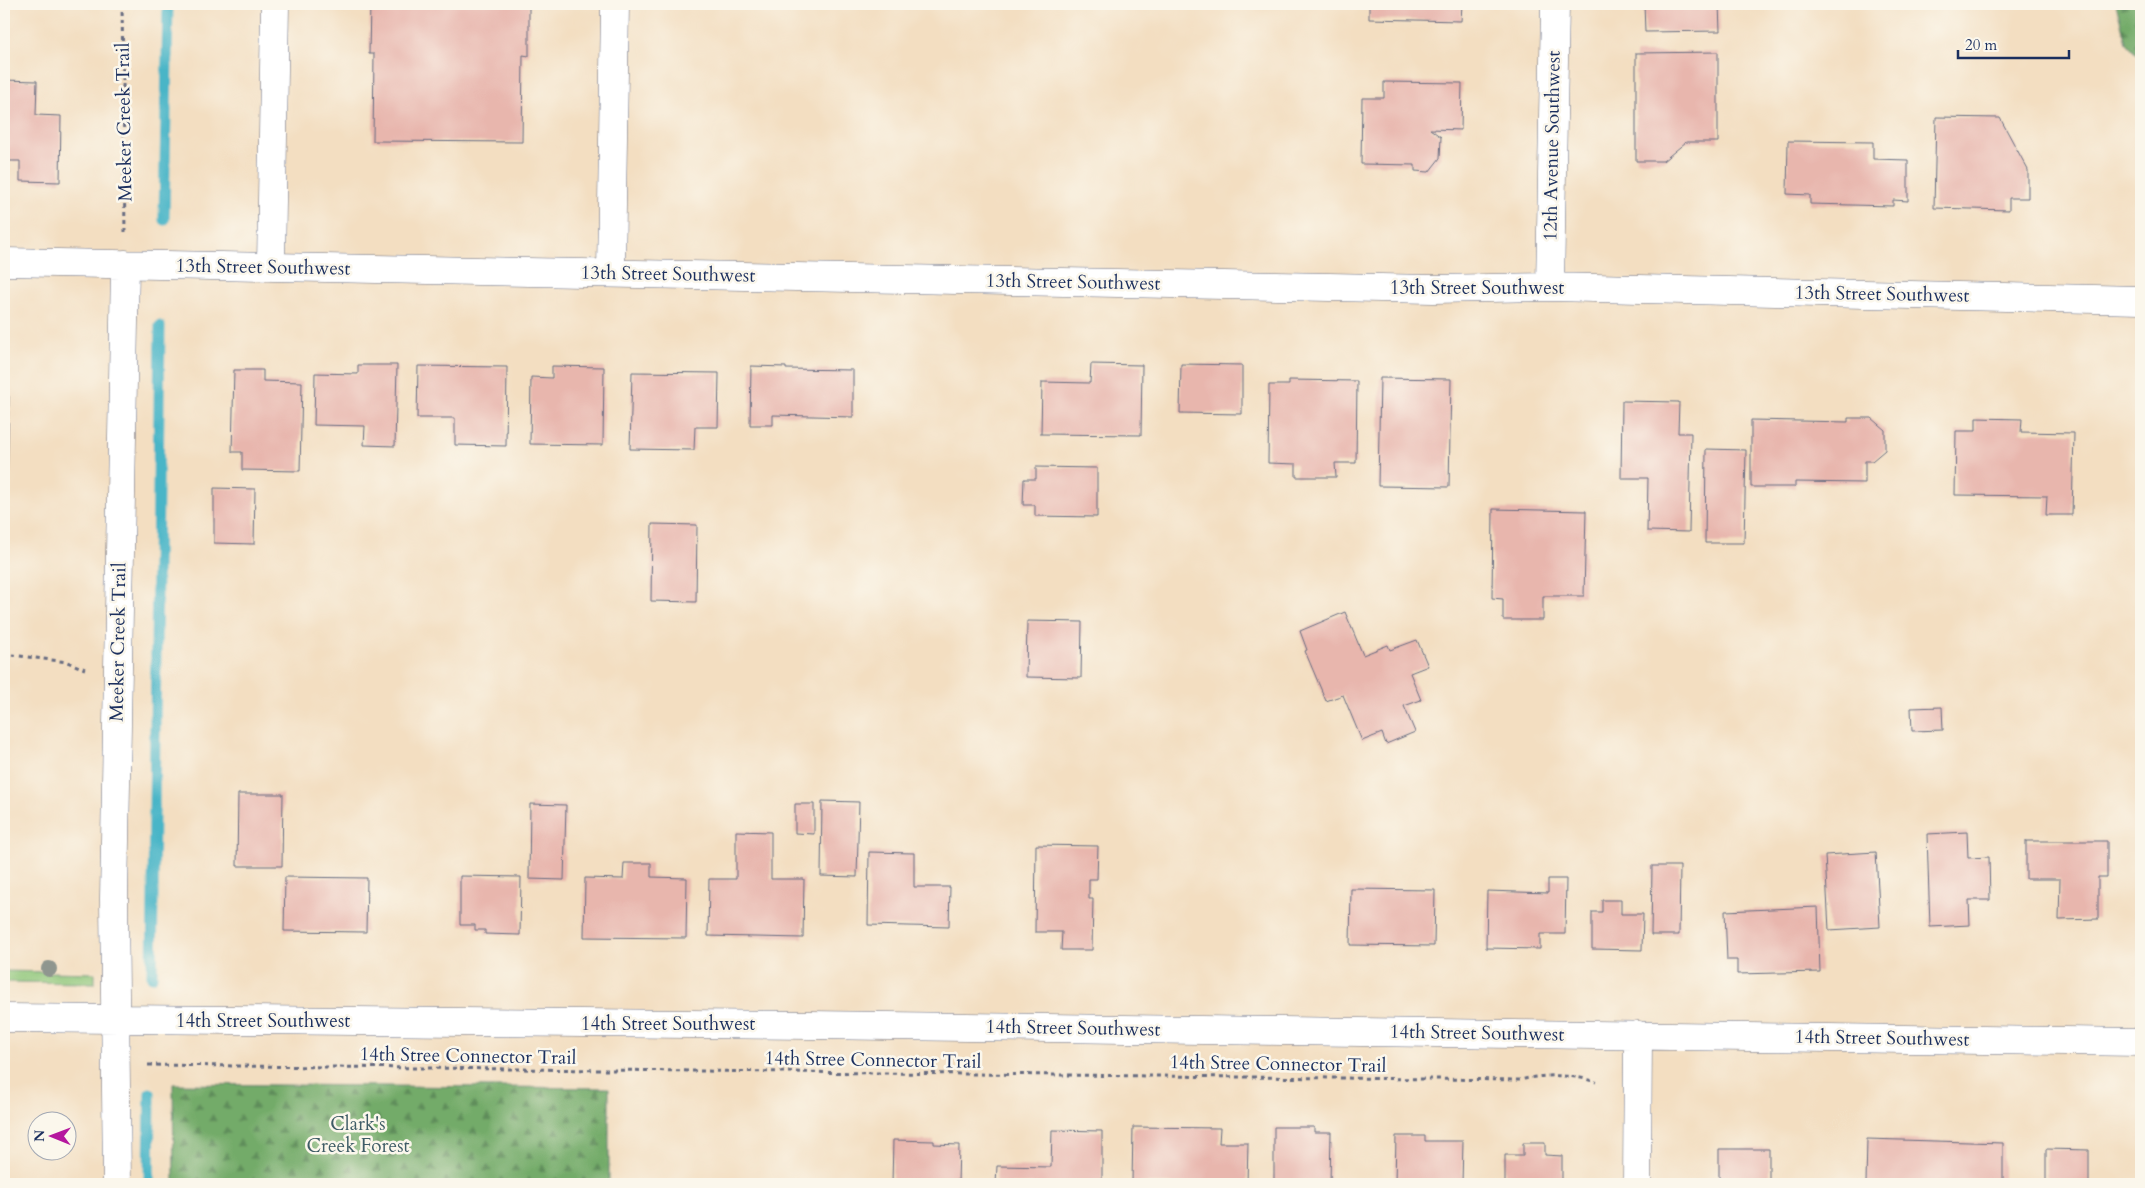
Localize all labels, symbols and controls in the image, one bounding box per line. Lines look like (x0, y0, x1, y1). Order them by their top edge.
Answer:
scale bar (1958, 28, 2069, 60)
text: 20 m (1965, 35, 1997, 55)
street label: Meeker Creek Trail (110, 42, 138, 202)
street label: 12th Avenue Southwest (1537, 50, 1567, 242)
street label: 13th Street Southwest (175, 252, 351, 282)
street label: 13th Street Southwest (580, 259, 756, 289)
street label: 13th Street Southwest (985, 267, 1161, 297)
street label: 13th Street Southwest (1390, 275, 1564, 301)
street label: 13th Street Southwest (1794, 279, 1970, 309)
street label: Meeker Creek Trail (104, 562, 132, 722)
street label: 14th Street Southwest (176, 1008, 350, 1034)
street label: 14th Street Southwest (581, 1011, 755, 1037)
street label: 14th Street Southwest (985, 1013, 1161, 1043)
street label: 14th Street Southwest (1389, 1018, 1565, 1048)
street label: 14th Street Southwest (1794, 1023, 1970, 1053)
street label: 14th Stree Connector Trail (359, 1041, 577, 1071)
street label: 14th Stree Connector Trail (764, 1045, 982, 1075)
street label: 14th Stree Connector Trail (1169, 1049, 1387, 1079)
north arrow (28, 1110, 78, 1160)
park label: Clark's Creek Forest (307, 1111, 410, 1159)
text: N (30, 1130, 49, 1142)

